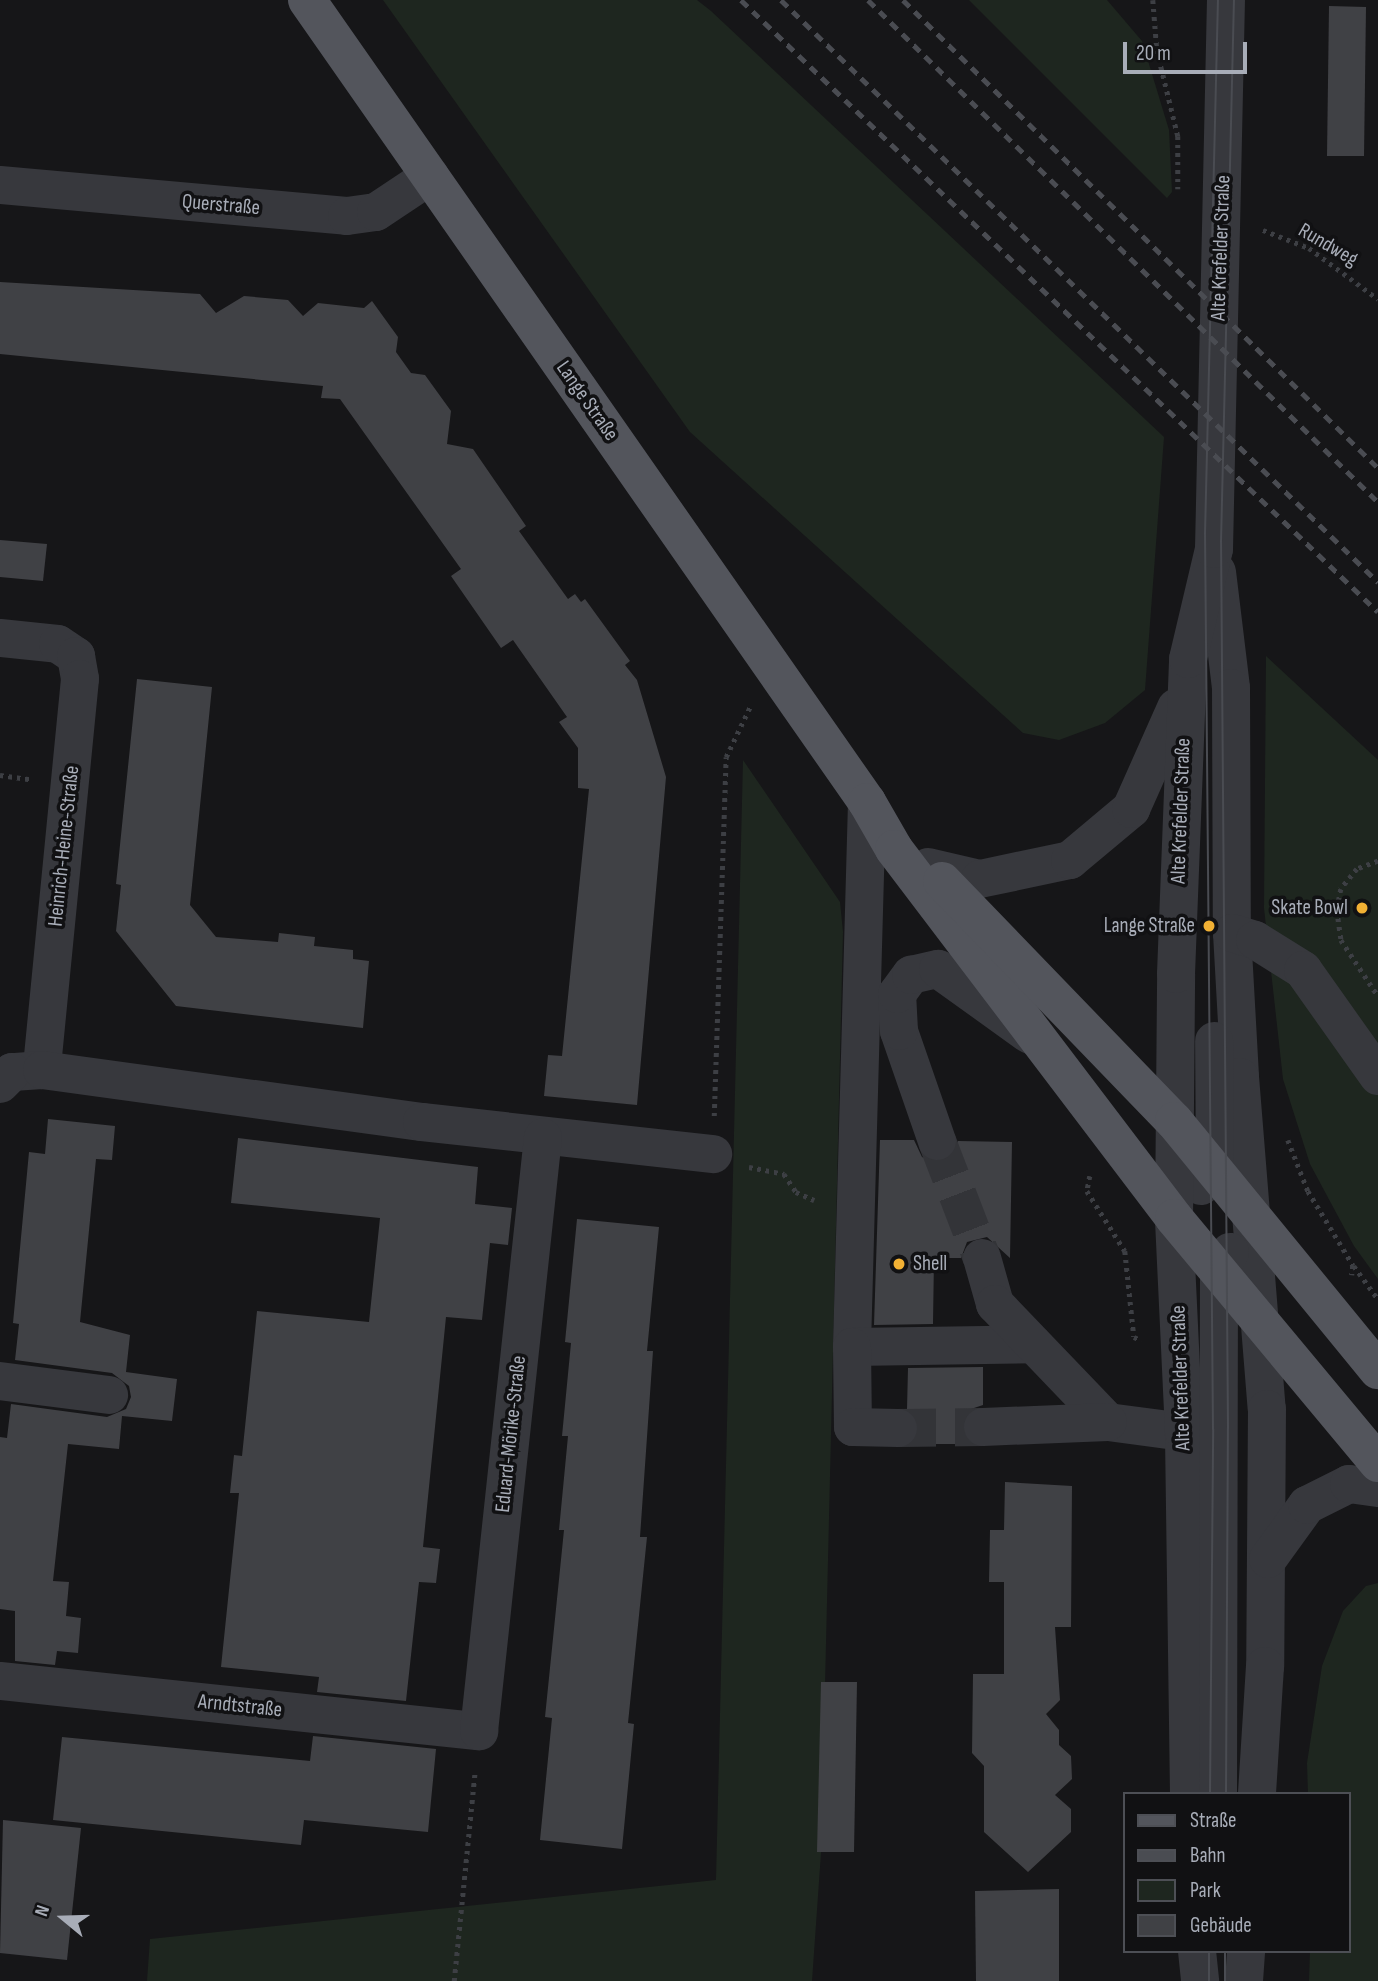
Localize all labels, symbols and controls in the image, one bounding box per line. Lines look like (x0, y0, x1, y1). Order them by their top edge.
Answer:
scale bar (1126, 28, 1250, 72)
text: 20 m (1136, 41, 1171, 66)
street label: Alte Krefelder Straße (1206, 175, 1236, 321)
street label: Querstraße (181, 189, 261, 221)
street label: Rundweg (1294, 218, 1362, 272)
street label: Lange Straße (550, 356, 624, 446)
street label: Alte Krefelder Straße (1166, 738, 1196, 884)
street label: Heinrich-Heine-Straße (43, 764, 85, 928)
place label: Skate Bowl (1271, 895, 1348, 921)
marker: Skate Bowl (1354, 900, 1370, 916)
place label: Lange Straße (1104, 913, 1195, 939)
marker: Lange Straße (1201, 918, 1217, 934)
place label: Shell (913, 1251, 947, 1277)
marker: Shell (891, 1256, 907, 1272)
street label: Alte Krefelder Straße (1166, 1305, 1196, 1451)
street label: Eduard-Mörike-Straße (490, 1354, 532, 1514)
street label: Arndtstraße (197, 1689, 283, 1723)
legend (1122, 1792, 1350, 1953)
text: Straße (1190, 1808, 1236, 1833)
text: Bahn (1190, 1843, 1225, 1868)
text: Park (1190, 1878, 1221, 1903)
north arrow (28, 1883, 98, 1953)
text: N (30, 1902, 55, 1920)
text: Gebäude (1190, 1913, 1252, 1938)

